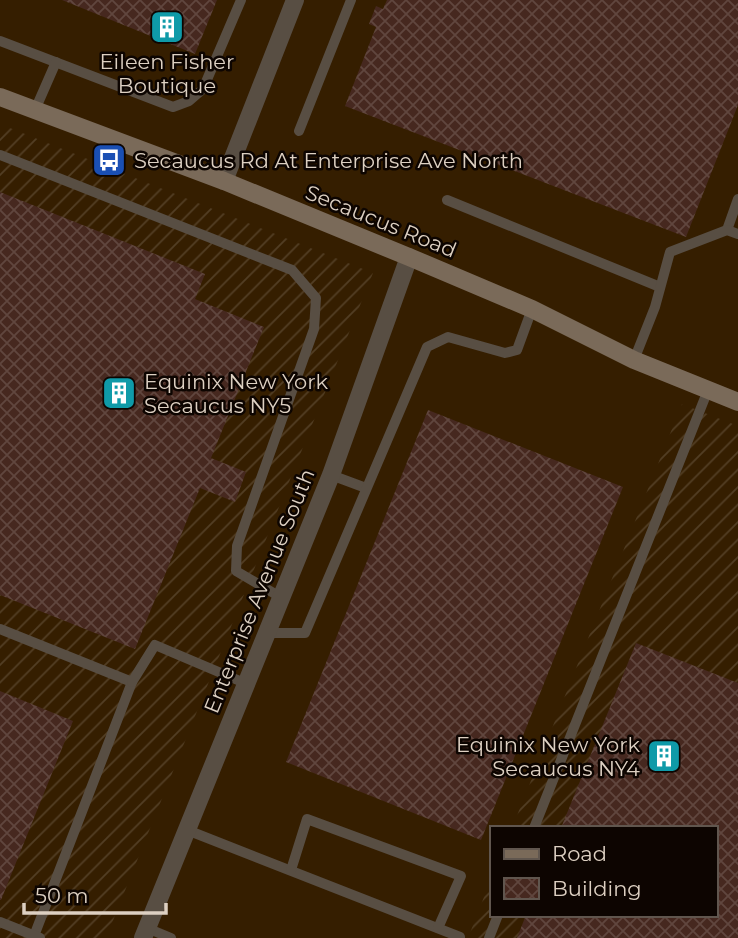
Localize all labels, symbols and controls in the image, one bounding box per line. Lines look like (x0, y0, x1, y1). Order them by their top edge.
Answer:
building icon: Eileen Fisher Boutique (148, 8, 186, 46)
place label: Eileen Fisher Boutique (100, 49, 234, 98)
bus stop icon: Secaucus Rd At Enterprise Ave North (90, 141, 128, 179)
place label: Secaucus Rd At Enterprise Ave North (134, 148, 523, 173)
street label: Secaucus Road (302, 179, 460, 263)
place label: Equinix New York Secaucus NY5 (144, 369, 328, 418)
building icon: Equinix New York Secaucus NY5 (100, 374, 138, 412)
street label: Enterprise Avenue South (198, 465, 320, 717)
place label: Equinix New York Secaucus NY4 (456, 732, 640, 781)
building icon: Equinix New York Secaucus NY4 (645, 737, 683, 775)
legend (490, 826, 717, 917)
text: Road (552, 841, 607, 866)
scale bar (24, 872, 166, 916)
text: Building (552, 876, 642, 901)
text: 50 m (35, 883, 89, 908)

